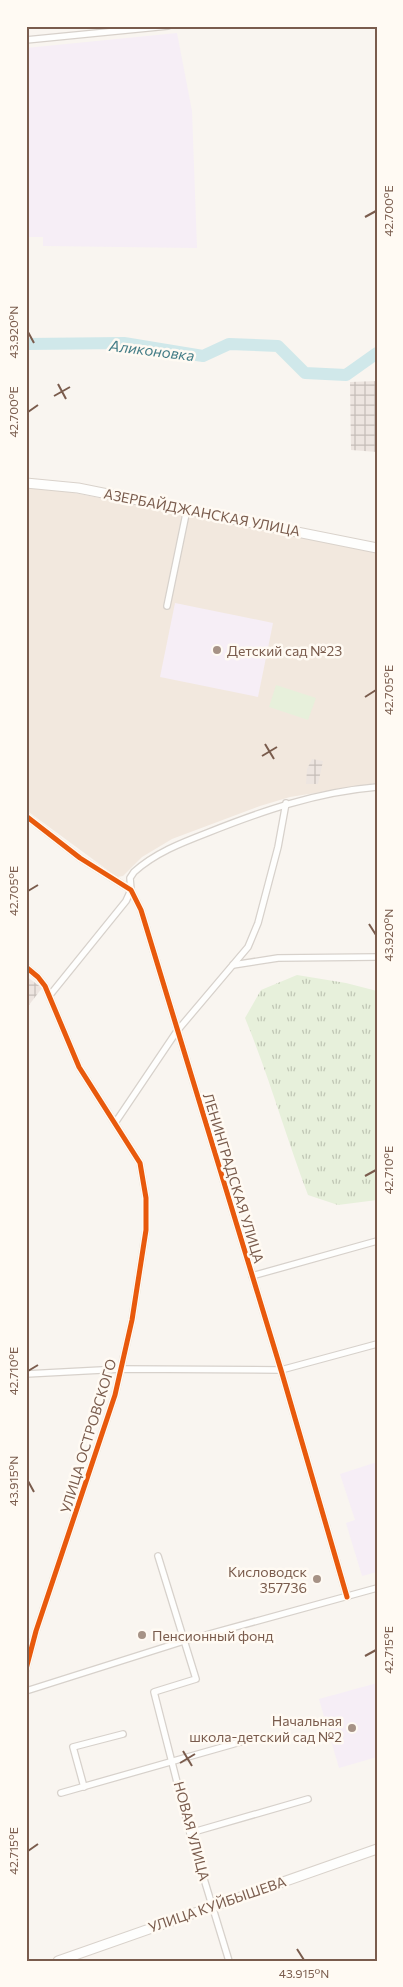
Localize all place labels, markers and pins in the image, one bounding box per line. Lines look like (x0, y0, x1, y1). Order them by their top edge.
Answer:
place label: Детский сад №23 (227, 642, 342, 659)
marker: Детский сад №23 (211, 644, 223, 656)
place label: Кисловодск 357736 (228, 1563, 307, 1596)
marker: Кисловодск 357736 (311, 1573, 323, 1585)
place label: Пенсионный фонд (152, 1627, 274, 1644)
marker: Пенсионный фонд (136, 1629, 148, 1641)
place label: Начальная школа-детский сад №2 (189, 1712, 342, 1745)
marker: Начальная школа-детский сад №2 (346, 1722, 358, 1734)

